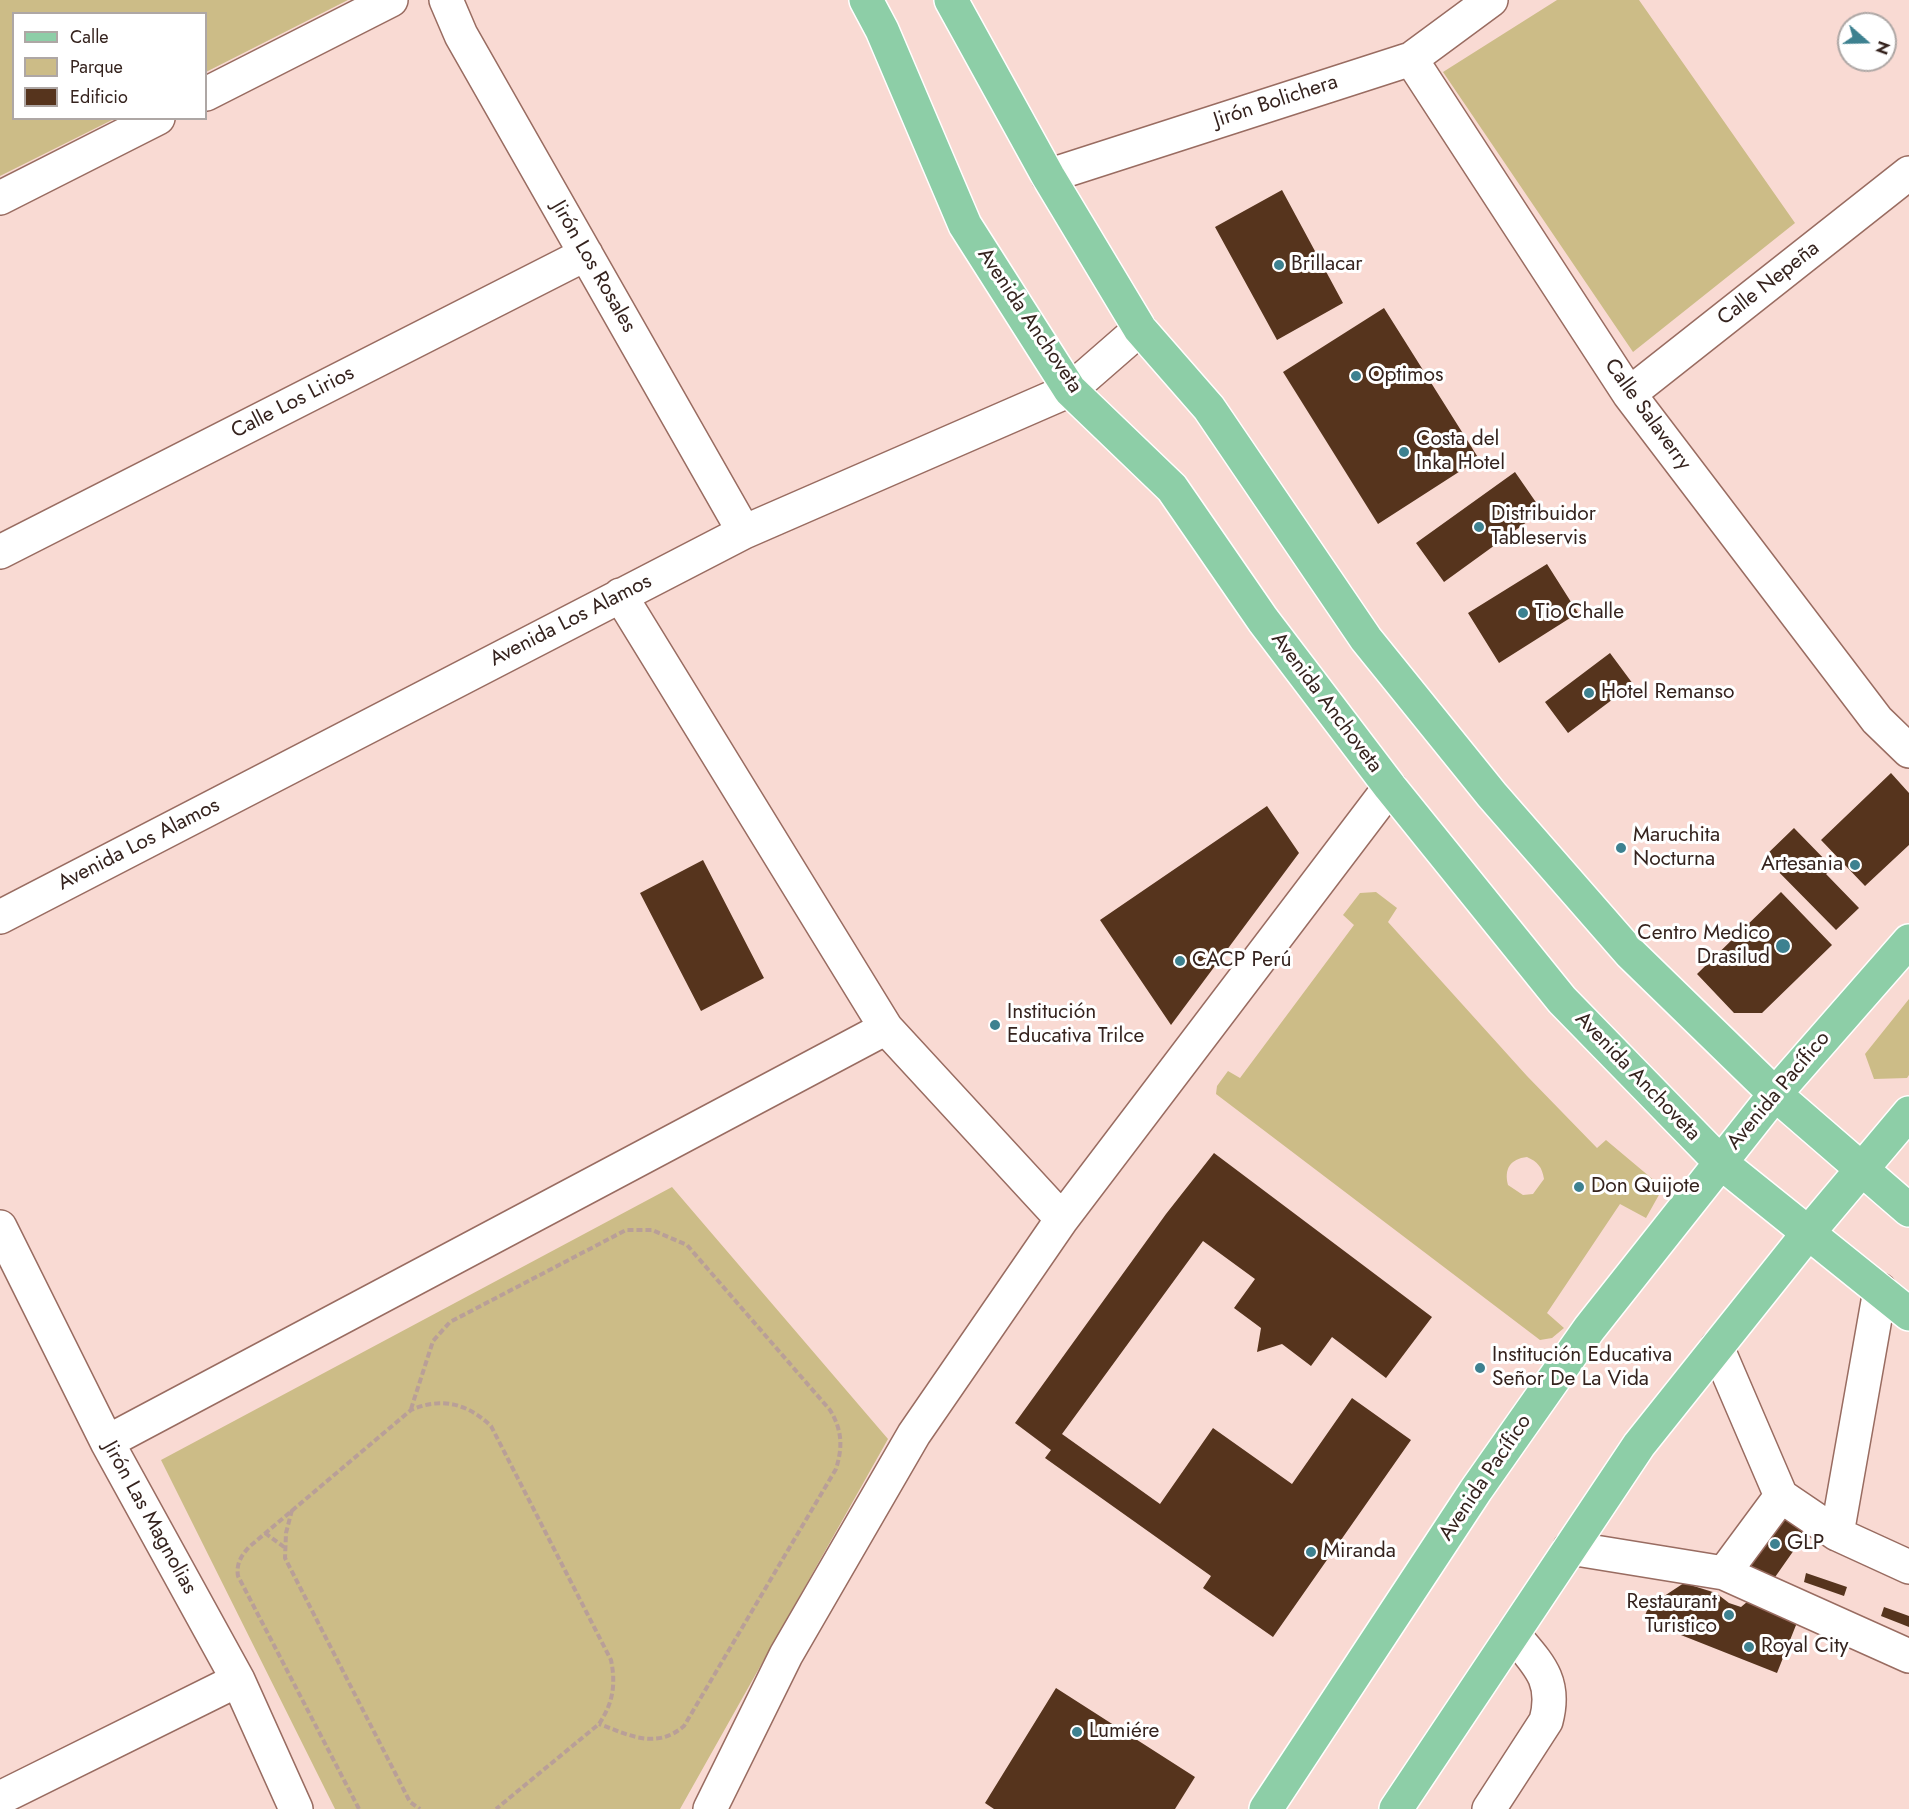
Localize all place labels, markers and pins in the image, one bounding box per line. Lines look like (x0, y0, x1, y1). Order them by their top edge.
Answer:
place label: Brillacar (1291, 252, 1362, 278)
marker: Brillacar (1272, 258, 1286, 272)
place label: Optimos (1368, 363, 1443, 389)
marker: Optimos (1349, 369, 1363, 383)
place label: Costa del Inka Hotel (1416, 427, 1505, 477)
marker: Costa del Inka Hotel (1397, 445, 1411, 459)
place label: Distribuidor Tableservis (1491, 502, 1596, 552)
marker: Distribuidor Tableservis (1472, 520, 1486, 534)
place label: Tio Challe (1535, 600, 1624, 626)
marker: Tio Challe (1516, 606, 1530, 620)
place label: Hotel Remanso (1601, 680, 1734, 706)
marker: Hotel Remanso (1582, 686, 1596, 700)
place label: Maruchita Nocturna (1633, 823, 1720, 873)
marker: Maruchita Nocturna (1614, 841, 1628, 855)
place label: Artesania (1761, 852, 1843, 878)
marker: Artesania (1848, 858, 1862, 872)
place label: Centro Medico Drasilud (1637, 921, 1770, 971)
marker: Centro Medico Drasilud (1774, 937, 1792, 955)
place label: CACP Perú (1192, 948, 1291, 974)
marker: CACP Perú (1173, 954, 1187, 968)
place label: Institución Educativa Trilce (1007, 1000, 1144, 1050)
marker: Institución Educativa Trilce (988, 1018, 1002, 1032)
place label: Don Quijote (1591, 1174, 1700, 1200)
marker: Don Quijote (1572, 1180, 1586, 1194)
place label: Institución Educativa Señor De La Vida (1492, 1343, 1672, 1393)
marker: Institución Educativa Señor De La Vida (1473, 1361, 1487, 1375)
place label: GLP (1787, 1531, 1824, 1557)
marker: GLP (1768, 1537, 1782, 1551)
place label: Miranda (1323, 1539, 1396, 1565)
marker: Miranda (1304, 1545, 1318, 1559)
place label: Restaurant Turistico (1626, 1590, 1717, 1640)
marker: Restaurant Turistico (1722, 1608, 1736, 1622)
place label: Royal City (1761, 1634, 1849, 1660)
marker: Royal City (1742, 1640, 1756, 1654)
place label: Lumiére (1089, 1719, 1159, 1745)
marker: Lumiére (1070, 1725, 1084, 1739)

